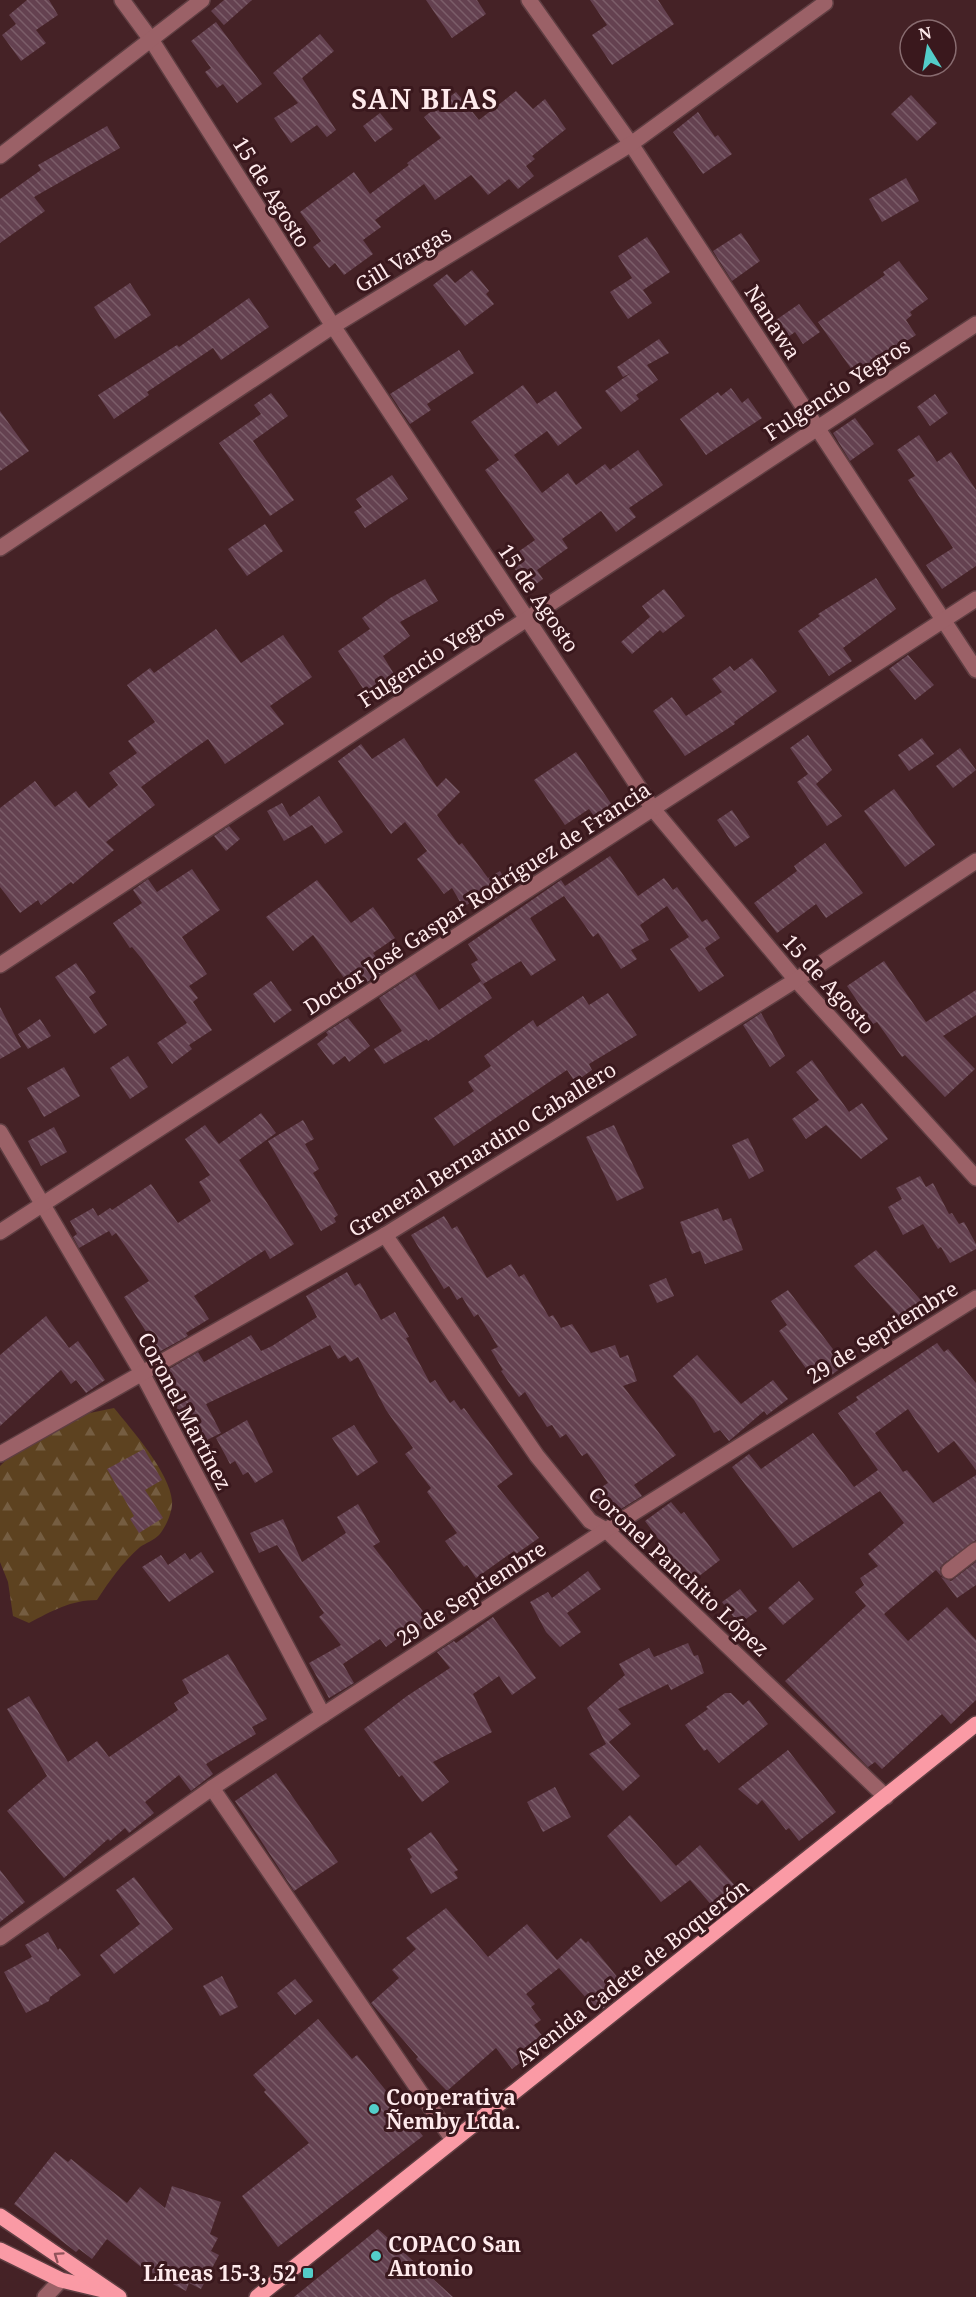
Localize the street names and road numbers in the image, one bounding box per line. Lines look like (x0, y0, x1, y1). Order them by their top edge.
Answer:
street label: 15 de Agosto (227, 131, 317, 253)
street label: Gill Vargas (350, 219, 456, 299)
street label: Nanawa (739, 280, 807, 364)
street label: Fulgencio Yegros (759, 331, 915, 447)
street label: 15 de Agosto (492, 538, 586, 658)
street label: Fulgencio Yegros (353, 598, 509, 714)
street label: Doctor José Gaspar Rodríguez de Francia (298, 775, 656, 1021)
street label: 15 de Agosto (777, 928, 881, 1040)
street label: Greneral Bernardino Caballero (343, 1055, 621, 1243)
street label: 29 de Septiembre (801, 1274, 963, 1390)
street label: Coronel Martínez (132, 1327, 238, 1495)
street label: Coronel Panchito López (583, 1480, 775, 1662)
street label: 29 de Septiembre (391, 1534, 551, 1652)
street label: Avenida Cadete de Boquerón (510, 1872, 754, 2072)

